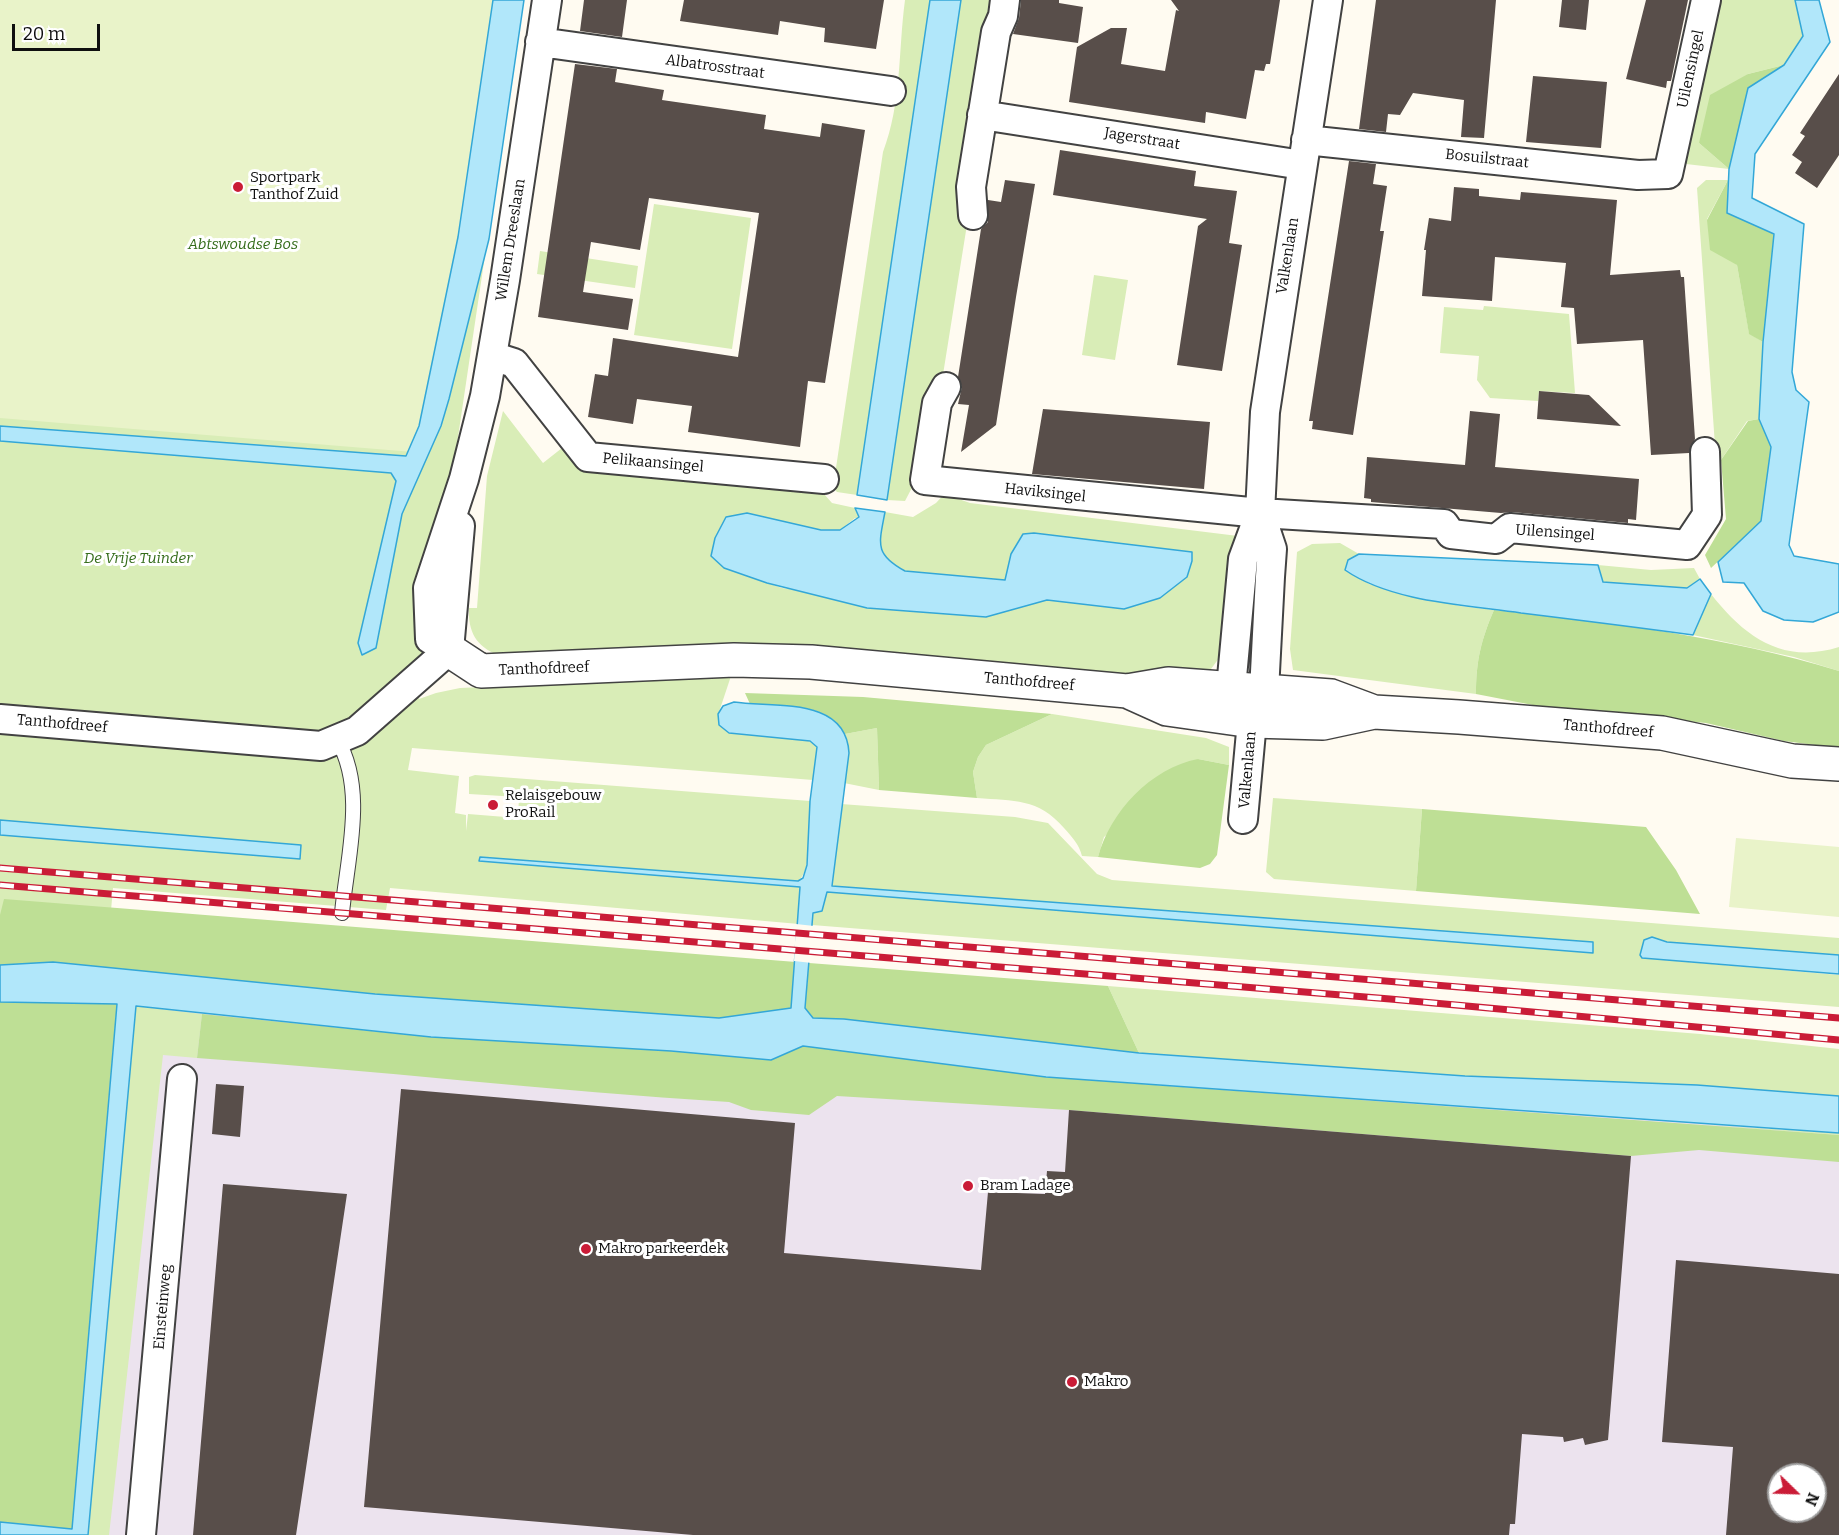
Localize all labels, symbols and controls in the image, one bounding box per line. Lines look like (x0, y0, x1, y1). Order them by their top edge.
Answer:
scale bar (15, 12, 104, 50)
text: 20 m (23, 23, 65, 45)
street label: Uilensingel (1674, 28, 1708, 110)
street label: Albatrosstraat (664, 51, 766, 83)
street label: Jagerstraat (1103, 124, 1181, 154)
street label: Bosuilstraat (1444, 146, 1530, 172)
place label: Sportpark Tanthof Zuid (250, 169, 339, 204)
street label: Willem Dreeslaan (492, 177, 530, 303)
marker: Sportpark Tanthof Zuid (231, 180, 245, 194)
street label: Valkenlaan (1273, 216, 1303, 296)
park label: Abtswoudse Bos (188, 236, 298, 254)
street label: Pelikaansingel (602, 450, 704, 476)
street label: Haviksingel (1003, 480, 1087, 506)
street label: Uilensingel (1515, 521, 1595, 545)
park label: De Vrije Tuinder (84, 550, 192, 568)
street label: Tanthofdreef (498, 658, 590, 680)
street label: Tanthofdreef (983, 669, 1075, 695)
street label: Tanthofdreef (16, 711, 108, 737)
street label: Tanthofdreef (1562, 716, 1654, 742)
street label: Valkenlaan (1236, 731, 1260, 809)
place label: Relaisgebouw ProRail (505, 787, 602, 822)
marker: Relaisgebouw ProRail (486, 798, 500, 812)
place label: Bram Ladage (980, 1177, 1071, 1195)
marker: Bram Ladage (961, 1179, 975, 1193)
place label: Makro parkeerdek (598, 1240, 725, 1258)
marker: Makro parkeerdek (579, 1242, 593, 1256)
street label: Einsteinweg (150, 1264, 176, 1350)
place label: Makro (1084, 1373, 1128, 1391)
marker: Makro (1065, 1375, 1079, 1389)
north arrow (1767, 1463, 1827, 1523)
text: N (1801, 1490, 1823, 1509)

